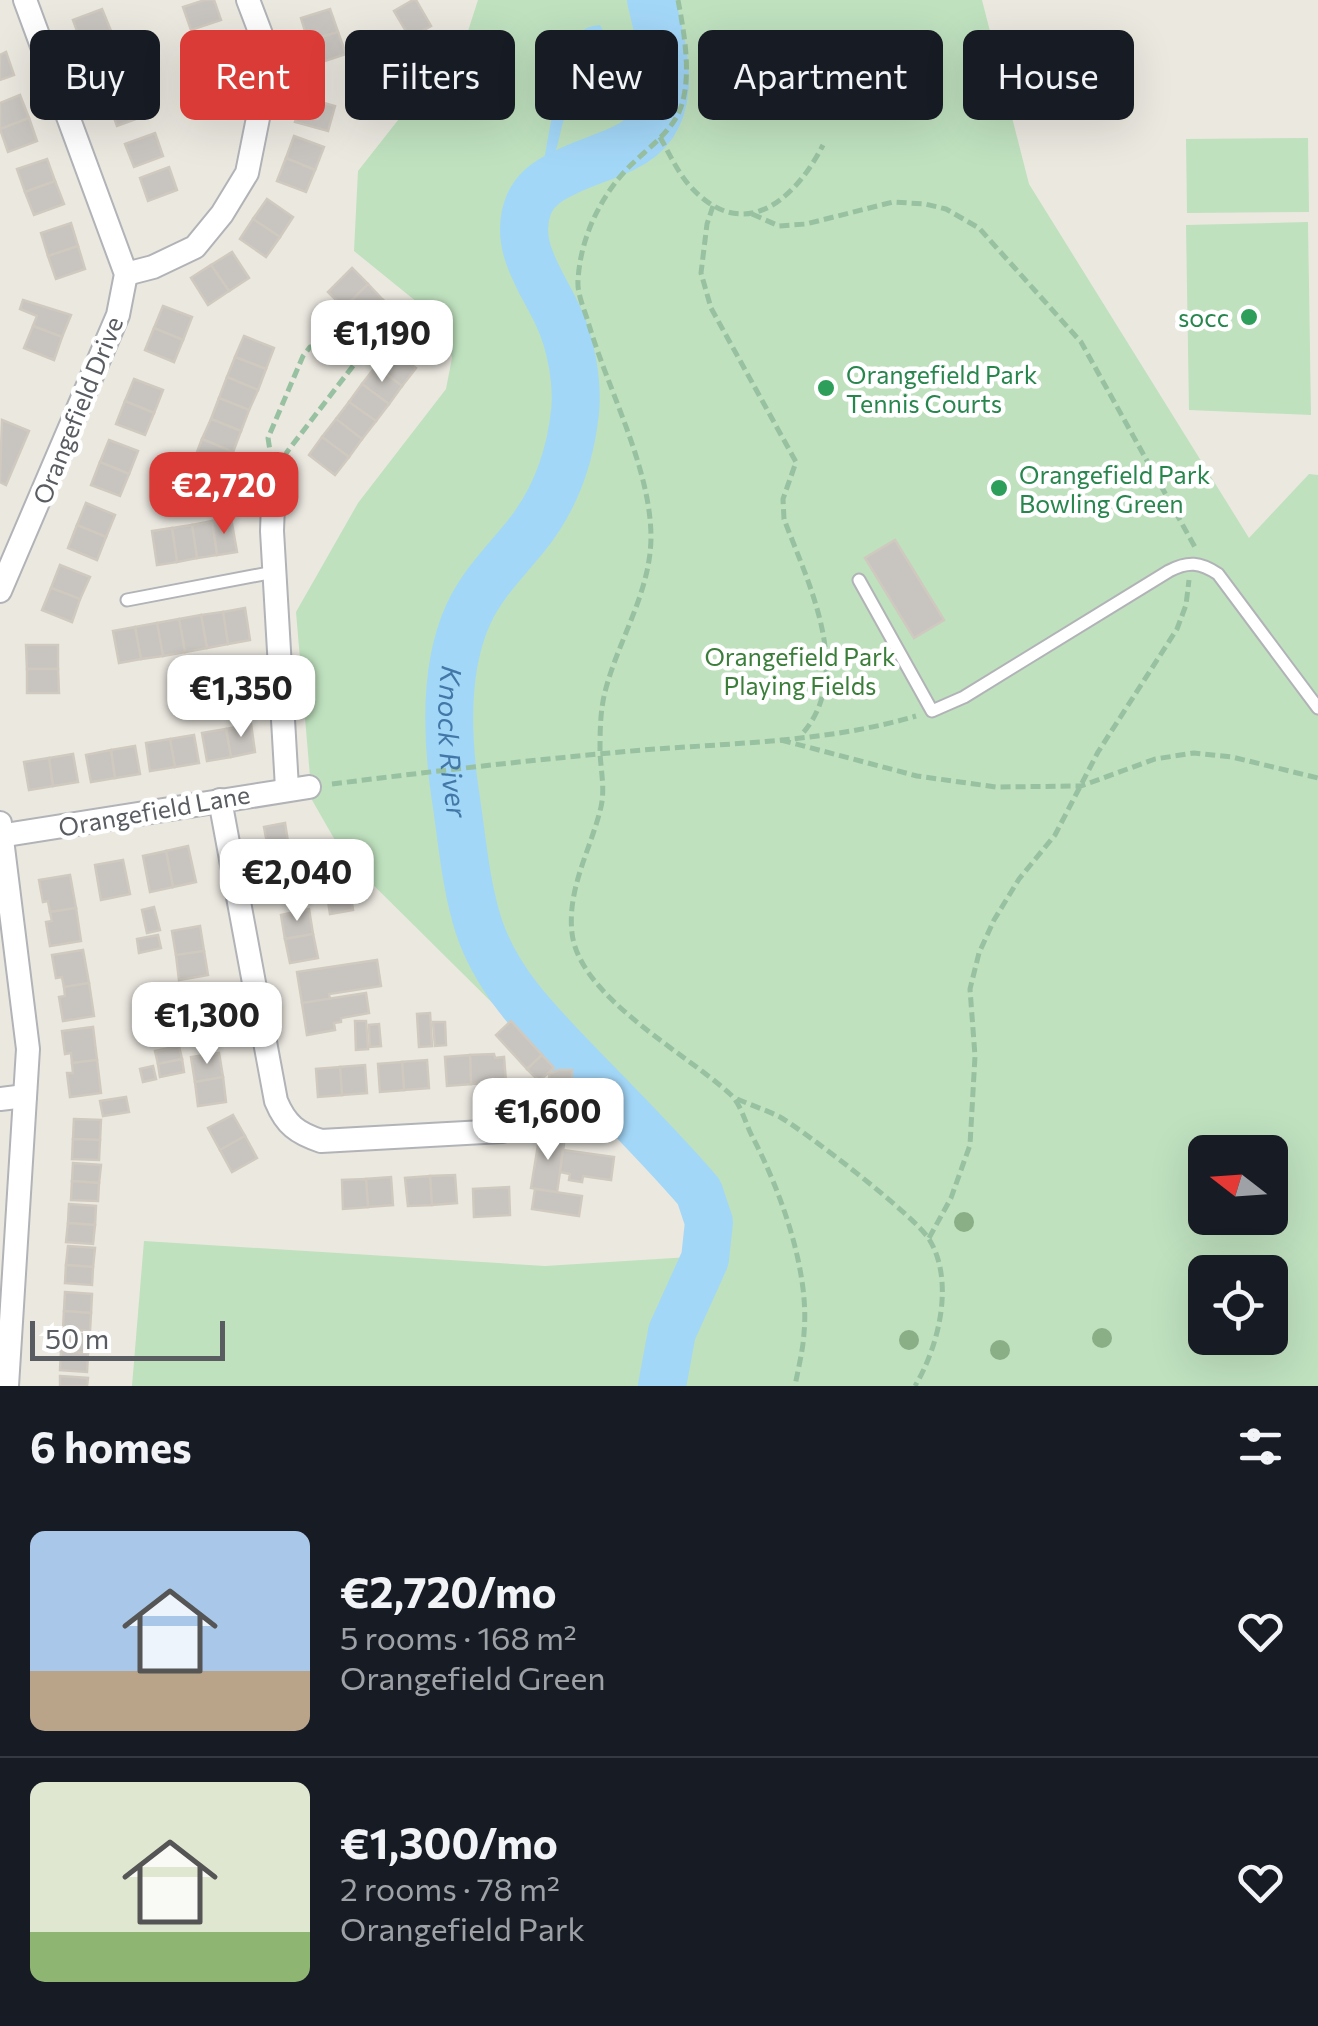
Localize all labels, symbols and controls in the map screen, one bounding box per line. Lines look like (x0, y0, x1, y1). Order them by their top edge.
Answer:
chip: Buy (30, 30, 160, 120)
chip: Rent (180, 30, 325, 120)
chip: Filters (345, 30, 515, 120)
chip: New (535, 30, 678, 120)
chip: Apartment (698, 30, 943, 120)
chip: House (963, 30, 1134, 120)
pin: €1,190 (301, 300, 463, 385)
place label: socc (1178, 302, 1229, 332)
marker: socc (1238, 306, 1260, 328)
street label: Orangefield Drive (26, 312, 128, 508)
text: €1,190 (333, 312, 431, 352)
place label: Orangefield Park Tennis Courts (846, 359, 1038, 418)
marker: Orangefield Park Tennis Courts (815, 377, 837, 399)
pin: €2,720 (143, 452, 305, 537)
place label: Orangefield Park Bowling Green (1019, 459, 1211, 518)
text: €2,720 (171, 464, 277, 504)
marker: Orangefield Park Bowling Green (988, 477, 1010, 499)
park label: Orangefield Park Playing Fields (704, 641, 896, 700)
pin: €1,350 (160, 655, 322, 740)
water label: Knock River (432, 664, 475, 820)
text: €1,350 (189, 667, 293, 707)
street label: Orangefield Lane (56, 778, 252, 842)
pin: €2,040 (216, 839, 378, 924)
text: €2,040 (242, 851, 352, 891)
pin: €1,300 (126, 982, 288, 1067)
text: €1,300 (154, 994, 260, 1034)
pin: €1,600 (467, 1078, 629, 1163)
text: €1,600 (495, 1090, 601, 1130)
north arrow (1188, 1135, 1288, 1235)
map controls (1188, 1135, 1288, 1355)
button: locate (1188, 1255, 1288, 1355)
scale bar (30, 1316, 225, 1360)
text: 50 m (45, 1321, 109, 1355)
icon: filters (1233, 1419, 1288, 1474)
text: 6 homes (30, 1420, 192, 1472)
text: €2,720/mo (340, 1565, 557, 1617)
icon: home (110, 1571, 230, 1691)
icon: heart (1233, 1604, 1288, 1659)
text: 5 rooms · 168 m² (340, 1617, 577, 1657)
text: Orangefield Green (340, 1657, 606, 1697)
text: €1,300/mo (340, 1816, 558, 1868)
icon: home (110, 1822, 230, 1942)
icon: heart (1233, 1855, 1288, 1910)
text: 2 rooms · 78 m² (340, 1868, 560, 1908)
text: Orangefield Park (340, 1908, 585, 1948)

